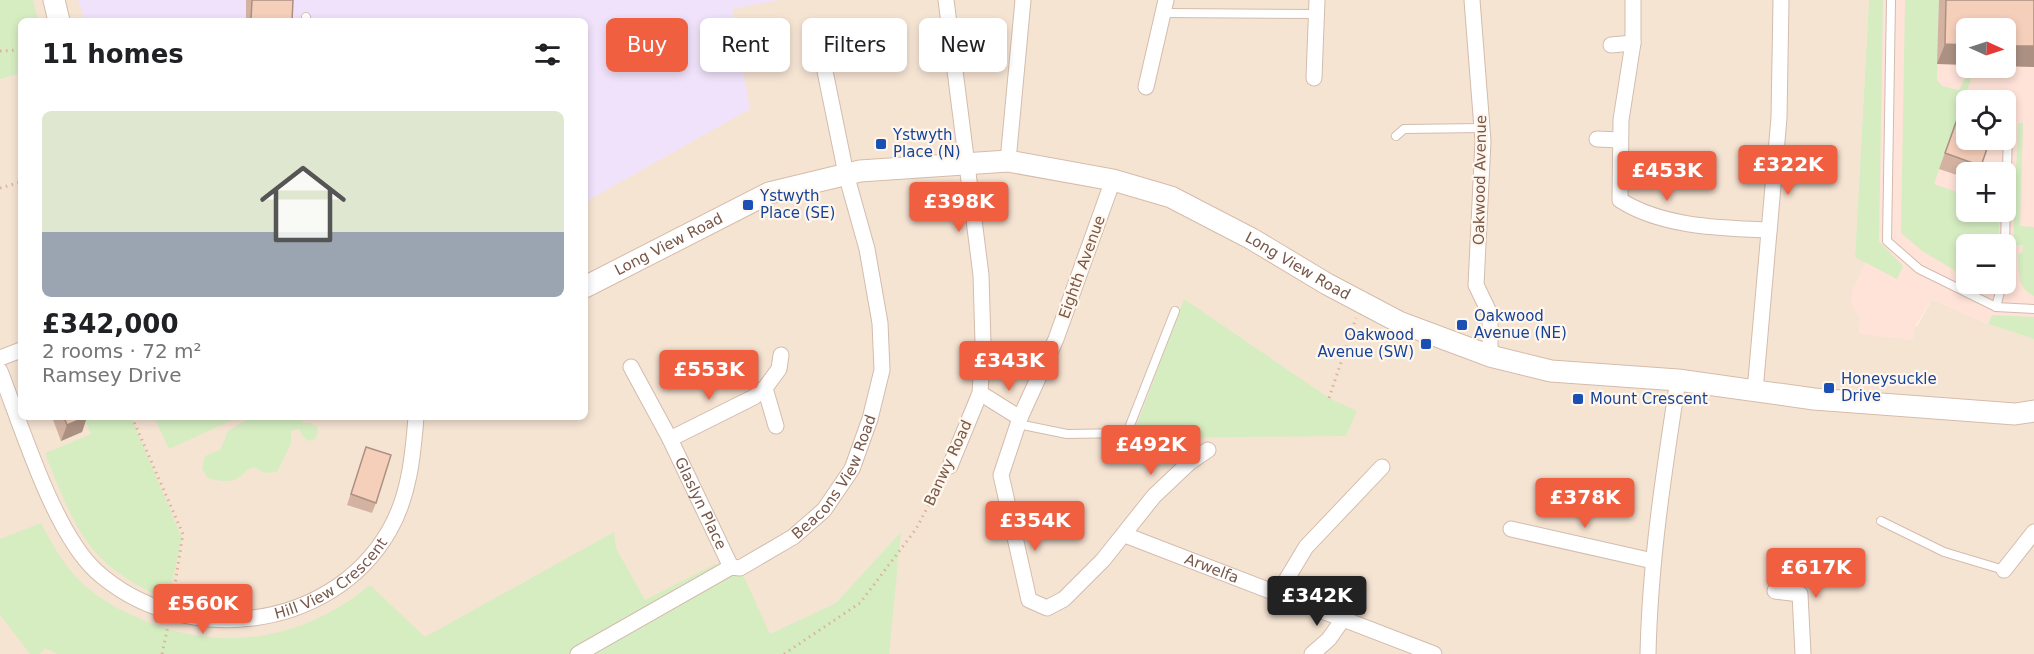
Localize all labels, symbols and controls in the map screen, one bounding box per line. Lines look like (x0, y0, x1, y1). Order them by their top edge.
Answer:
chip: Buy (606, 18, 688, 72)
chip: Rent (700, 18, 790, 72)
chip: Filters (802, 18, 907, 72)
chip: New (919, 18, 1007, 72)
north arrow (1956, 18, 2016, 78)
map controls (1956, 18, 2016, 294)
icon: filters (531, 38, 564, 71)
text: 11 homes (42, 39, 184, 69)
button: locate (1956, 90, 2016, 150)
street label: Oakwood Avenue (1470, 115, 1490, 245)
place label: Ystwyth Place (N) (892, 126, 961, 161)
marker: Ystwyth Place (N) (874, 137, 888, 151)
pin: £322K (1746, 145, 1830, 196)
icon: home (249, 150, 357, 258)
pin: £453K (1625, 151, 1709, 202)
text: £322K (1752, 152, 1824, 176)
text: £453K (1631, 158, 1703, 182)
button: + (1956, 162, 2016, 222)
pin: £398K (917, 182, 1001, 233)
place label: Ystwyth Place (SE) (759, 187, 835, 222)
text: £398K (923, 189, 995, 213)
marker: Ystwyth Place (SE) (741, 198, 755, 212)
street label: Long View Road (612, 209, 726, 279)
street label: Eighth Avenue (1055, 213, 1109, 321)
street label: Long View Road (1242, 228, 1353, 304)
button: − (1956, 234, 2016, 294)
place label: Oakwood Avenue (NE) (1474, 307, 1567, 342)
text: £342,000 (42, 309, 179, 339)
marker: Oakwood Avenue (NE) (1455, 318, 1469, 332)
place label: Oakwood Avenue (SW) (1317, 326, 1414, 361)
marker: Oakwood Avenue (SW) (1419, 337, 1433, 351)
text: 2 rooms · 72 m² (42, 339, 202, 363)
pin: £343K (967, 341, 1051, 392)
text: £343K (973, 348, 1045, 372)
pin: £553K (667, 350, 751, 401)
text: £553K (673, 357, 745, 381)
text: Ramsey Drive (42, 363, 181, 387)
place label: Honeysuckle Drive (1841, 370, 1937, 405)
marker: Honeysuckle Drive (1822, 381, 1836, 395)
place label: Mount Crescent (1590, 390, 1708, 408)
marker: Mount Crescent (1571, 392, 1585, 406)
street label: Beacons View Road (788, 412, 880, 543)
street label: Banwy Road (920, 417, 976, 509)
pin: £492K (1109, 425, 1193, 476)
text: £492K (1115, 432, 1187, 456)
street label: Glaslyn Place (671, 454, 730, 552)
pin: £378K (1543, 478, 1627, 529)
text: £378K (1549, 485, 1621, 509)
pin: £354K (993, 501, 1077, 552)
text: £354K (999, 508, 1071, 532)
street label: Hill View Crescent (272, 534, 391, 623)
pin: £617K (1774, 548, 1858, 599)
street label: Arwelfa (1182, 550, 1241, 587)
text: £617K (1780, 555, 1852, 579)
pin: £342K (1275, 576, 1359, 627)
text: £342K (1281, 583, 1353, 607)
pin: £560K (161, 584, 245, 635)
text: £560K (167, 591, 239, 615)

